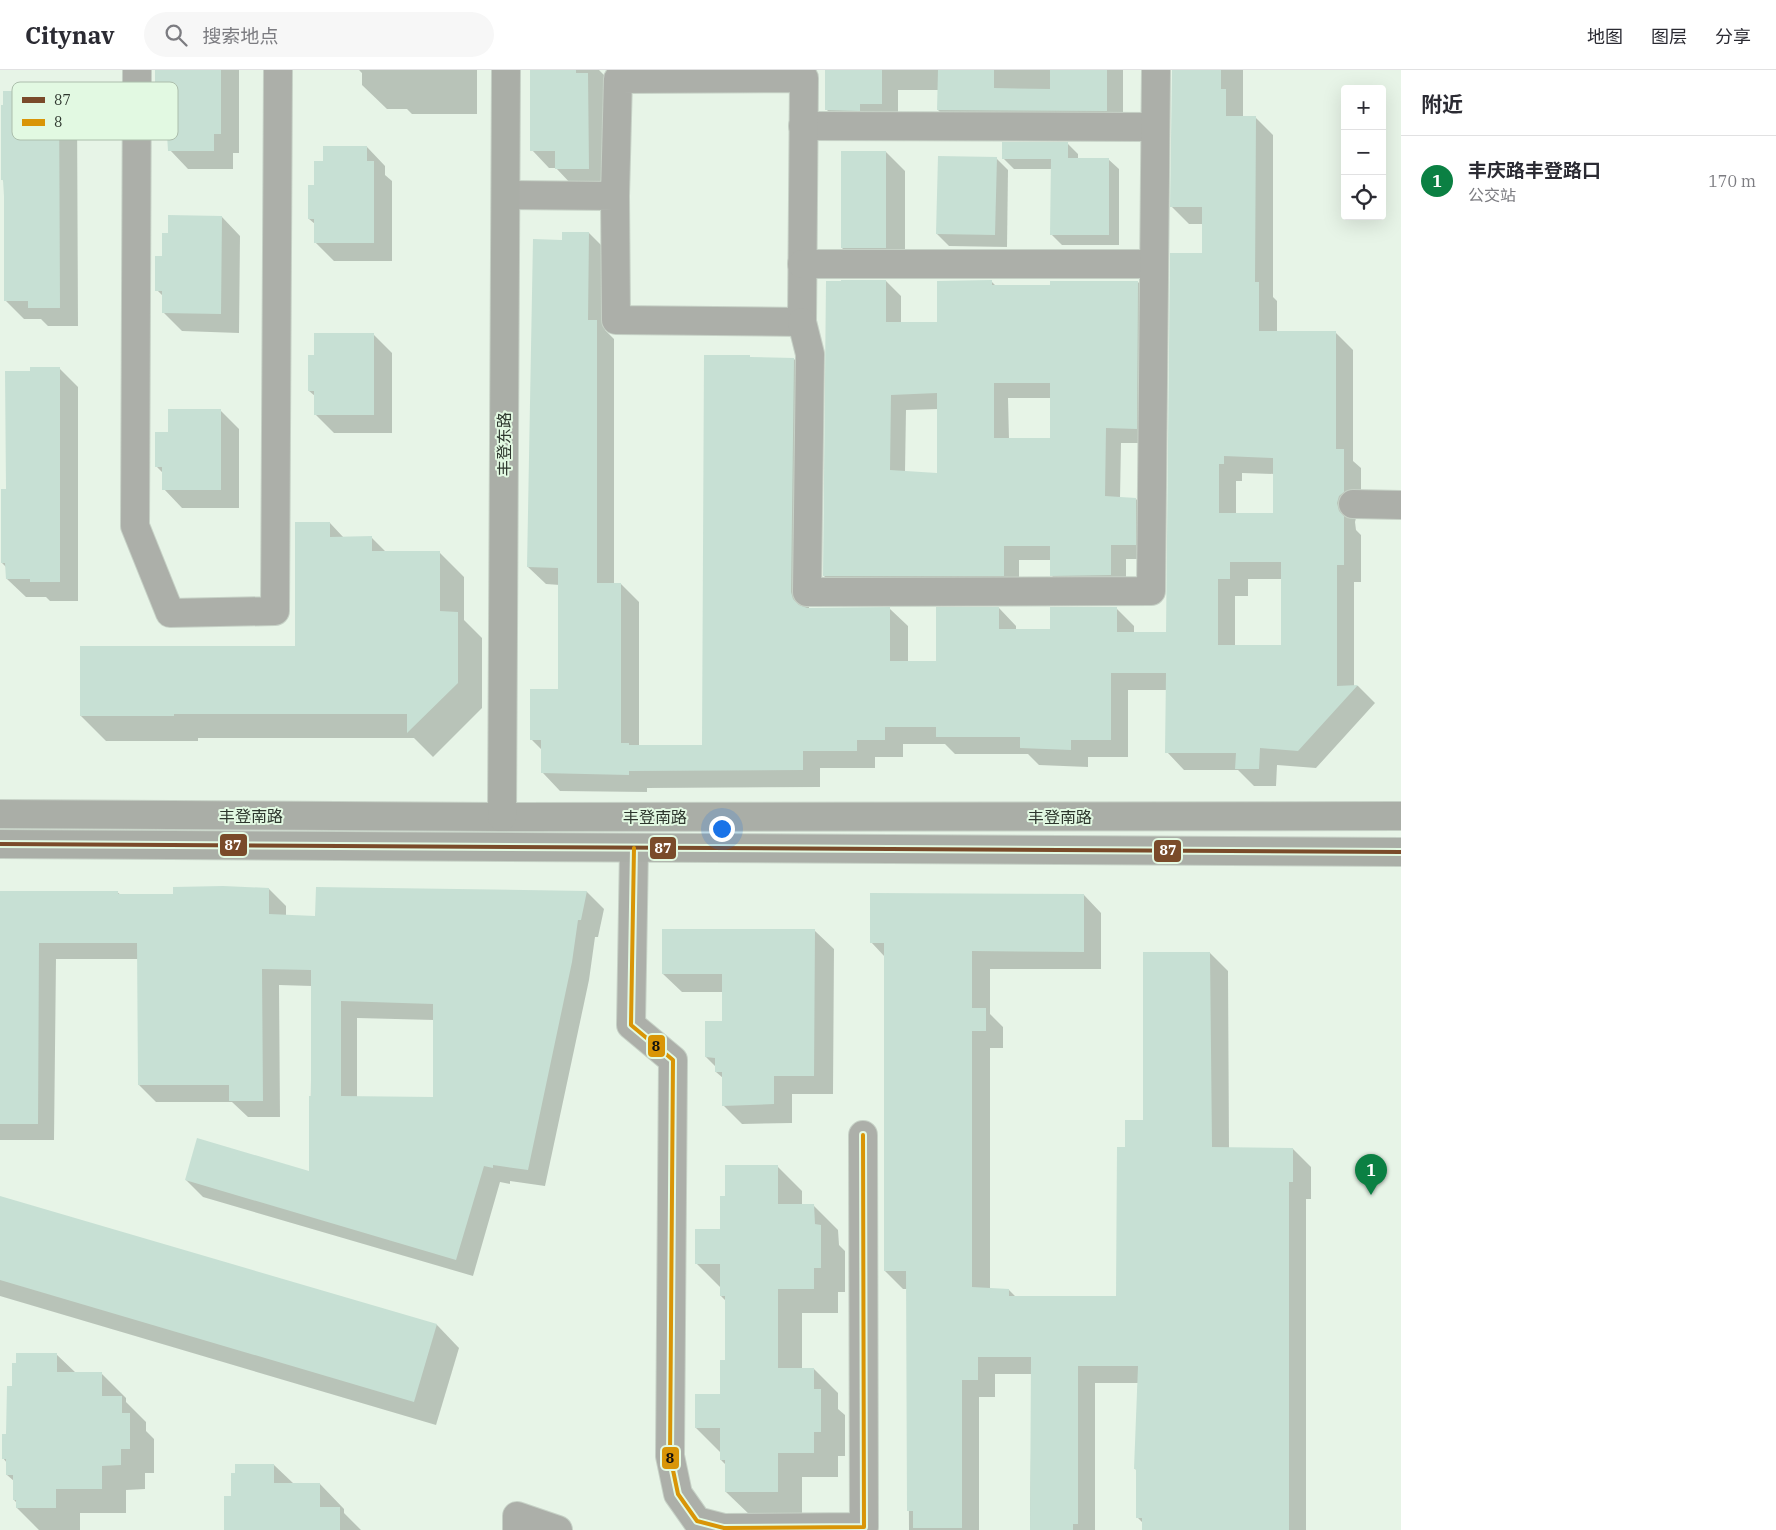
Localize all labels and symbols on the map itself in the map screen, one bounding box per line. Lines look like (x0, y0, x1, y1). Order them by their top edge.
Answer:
legend (12, 82, 178, 140)
text: 87 (54, 91, 71, 109)
text: 8 (54, 113, 62, 131)
street label: 丰登东路 (494, 412, 514, 476)
street label: 丰登南路 (219, 806, 283, 826)
street label: 丰登南路 (623, 807, 687, 827)
street label: 丰登南路 (1028, 807, 1092, 827)
your location (709, 816, 735, 842)
line badge: 87 (219, 833, 248, 857)
text: 87 (225, 836, 241, 854)
line badge: 87 (649, 836, 677, 860)
text: 87 (655, 839, 671, 857)
line badge: 87 (1153, 839, 1182, 863)
text: 87 (1160, 841, 1176, 859)
line badge: 8 (647, 1034, 666, 1058)
text: 8 (652, 1037, 660, 1055)
pin: 1 (1355, 1154, 1387, 1195)
line badge: 8 (661, 1446, 680, 1470)
text: 8 (666, 1449, 674, 1467)

